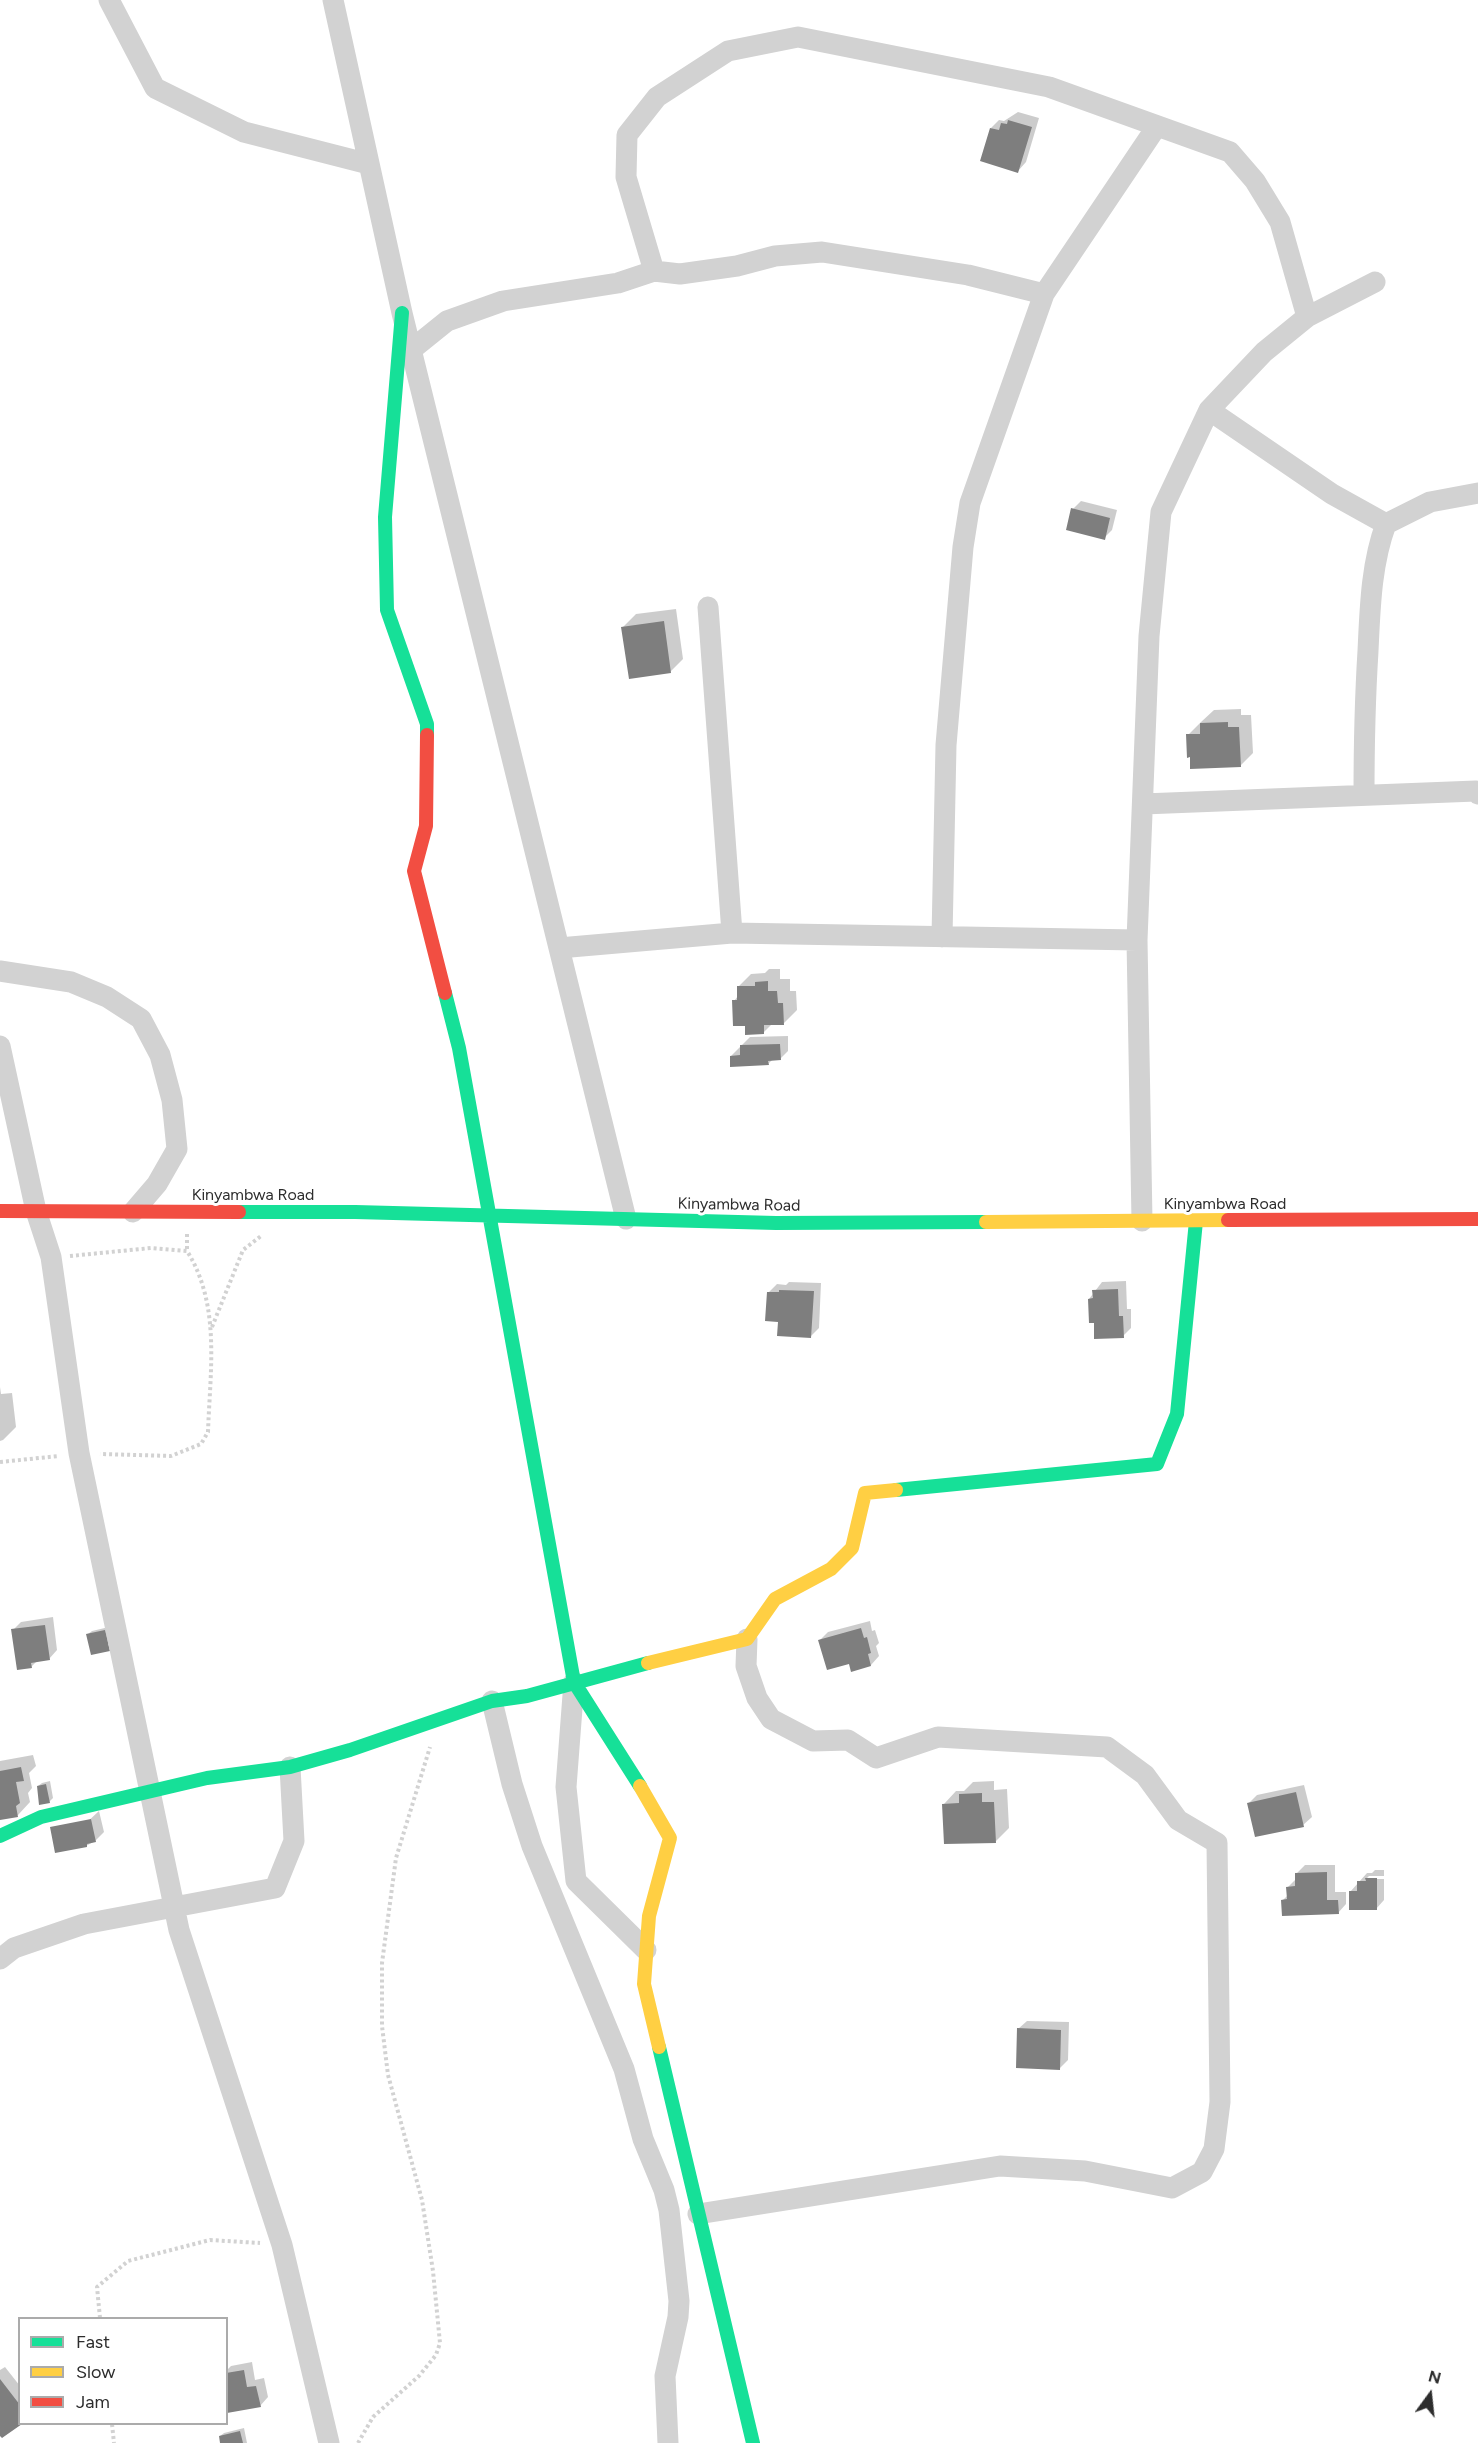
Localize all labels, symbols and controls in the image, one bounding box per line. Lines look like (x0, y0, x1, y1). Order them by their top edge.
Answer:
street label: Kinyambwa Road (192, 1185, 314, 1205)
street label: Kinyambwa Road (677, 1194, 801, 1216)
street label: Kinyambwa Road (1164, 1194, 1286, 1214)
legend (18, 2317, 228, 2425)
text: Fast (76, 2331, 110, 2353)
text: Slow (76, 2361, 115, 2383)
north arrow (1400, 2365, 1460, 2425)
text: N (1426, 2366, 1443, 2388)
text: Jam (76, 2391, 110, 2413)

